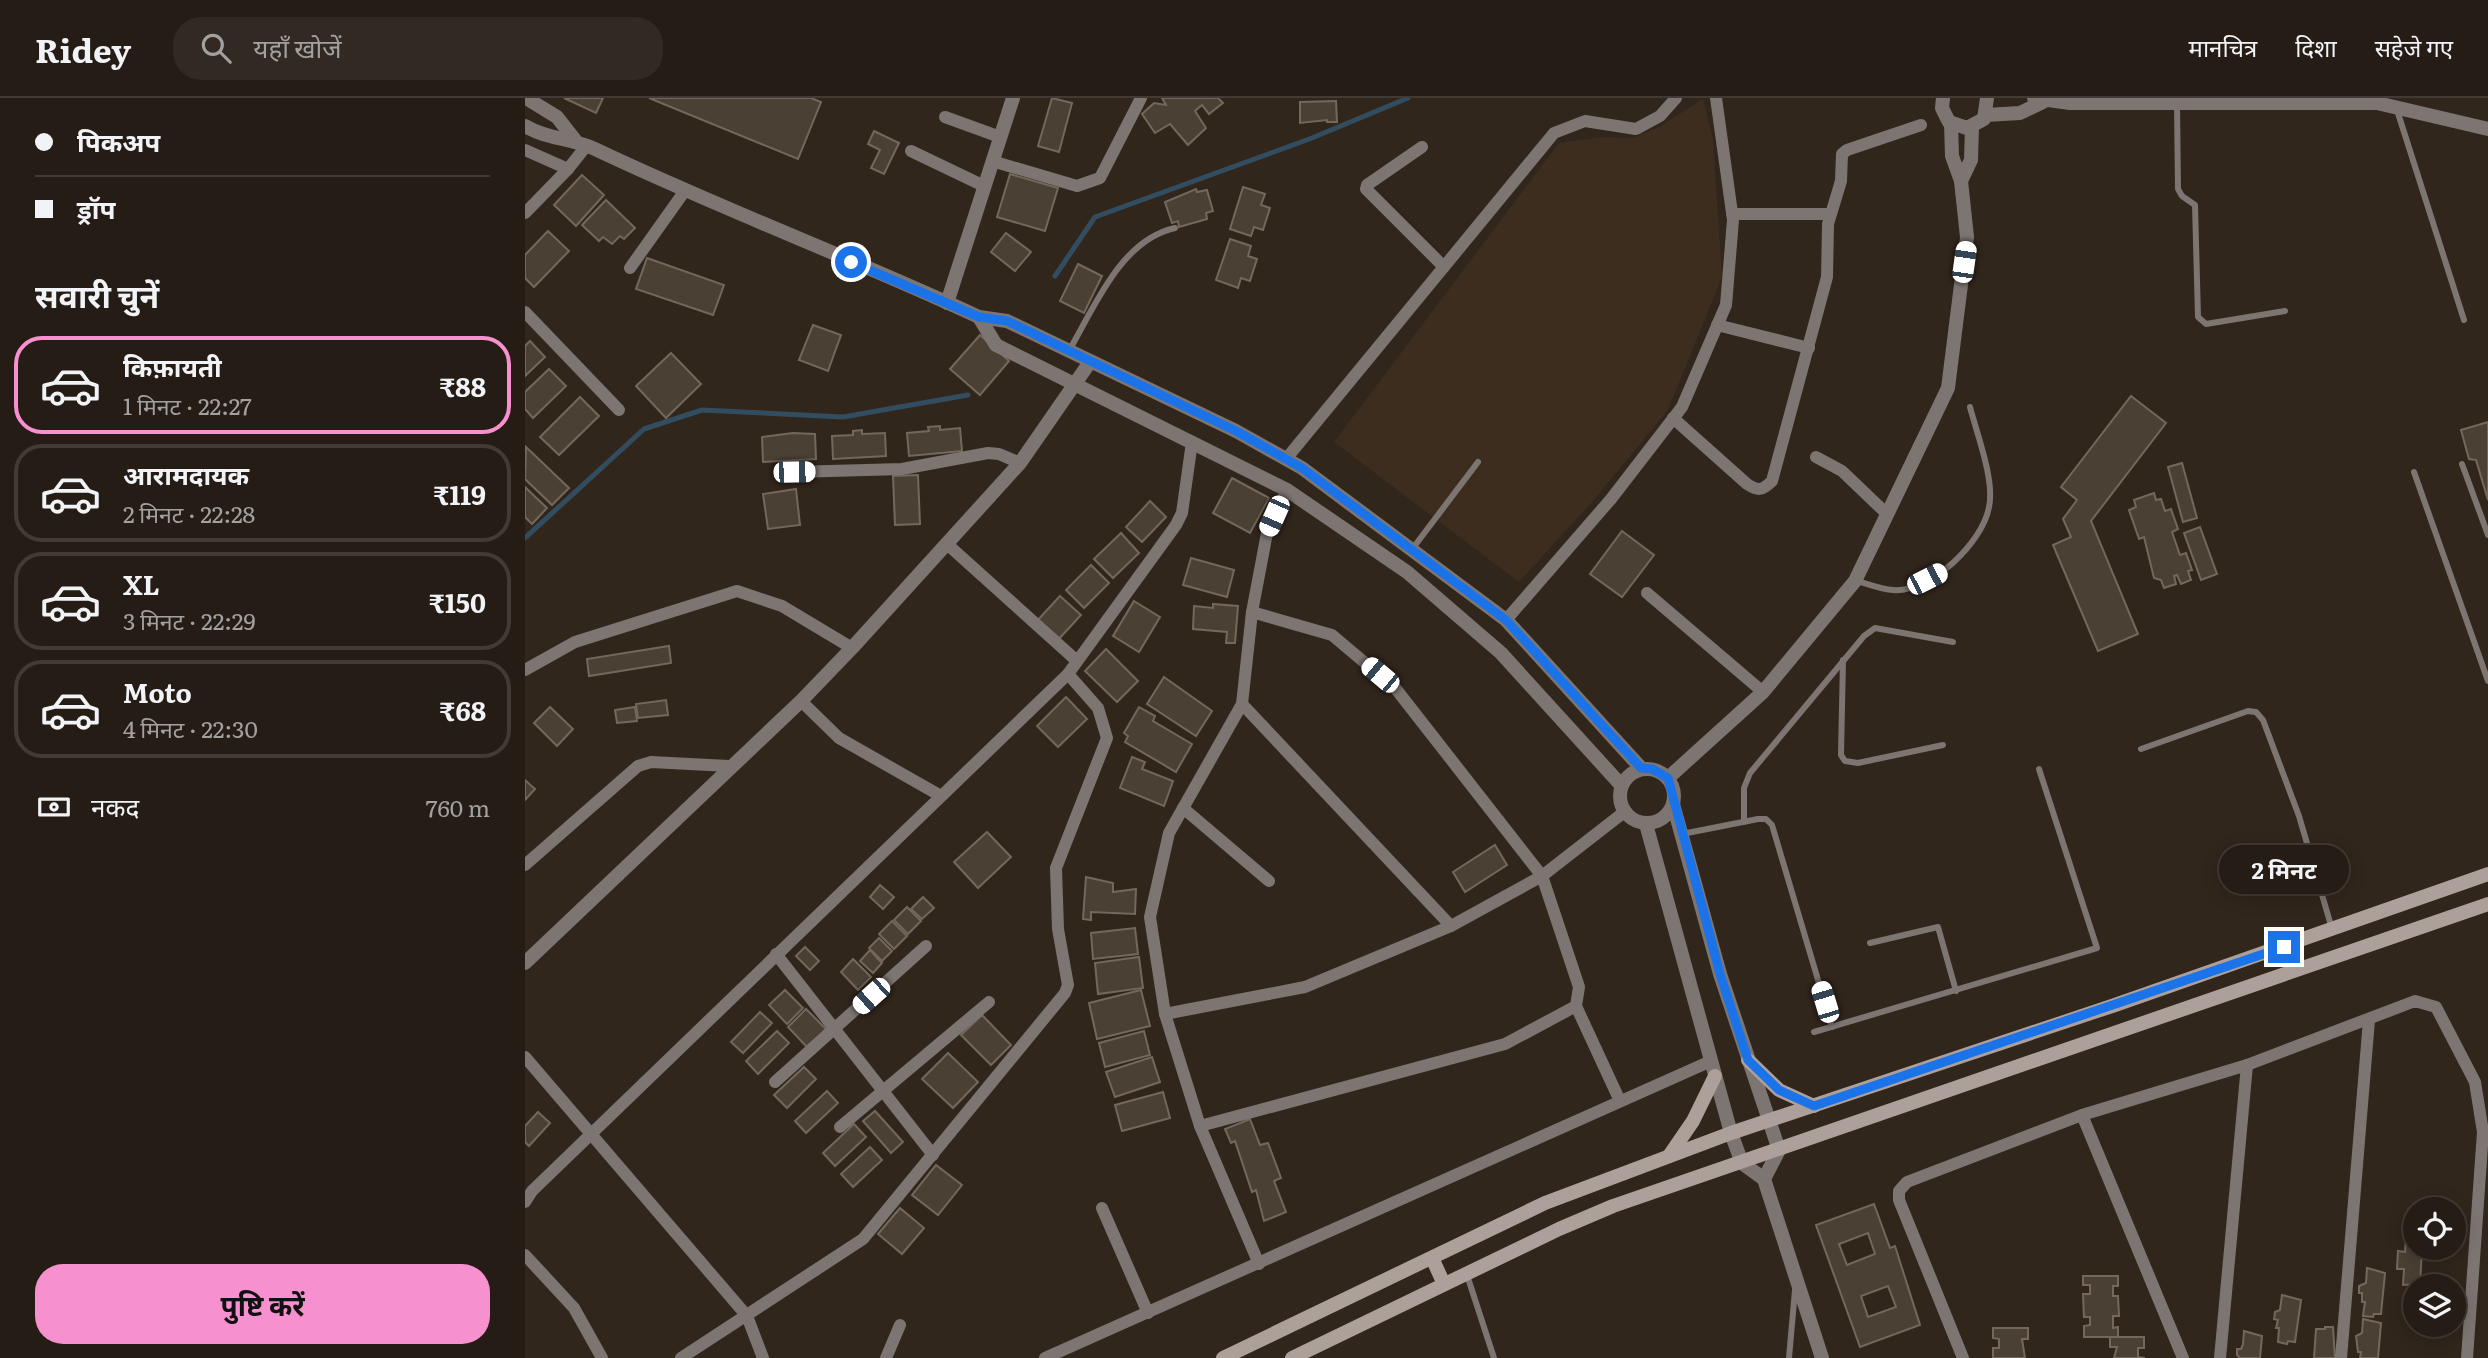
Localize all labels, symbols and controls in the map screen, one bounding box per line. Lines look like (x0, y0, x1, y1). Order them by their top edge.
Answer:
search box (173, 17, 663, 80)
text: Ridey (35, 24, 131, 73)
text: यहाँ खोजें (253, 27, 341, 66)
icon: search (197, 29, 235, 67)
text: मानचित्र (2189, 29, 2257, 64)
text: दिशा (2295, 29, 2337, 64)
text: सहेजे गए (2375, 29, 2453, 64)
text: पिकअप (77, 121, 160, 160)
text: ड्रॉप (77, 188, 115, 227)
car (1951, 240, 1978, 284)
route start (835, 246, 867, 278)
text: सवारी चुनें (35, 270, 159, 318)
text: किफ़ायती (123, 346, 222, 385)
icon: car (39, 354, 102, 417)
text: ₹88 (439, 366, 486, 405)
text: 1 मिनट · 22:27 (123, 388, 252, 422)
text: आरामदायक (123, 454, 249, 493)
car (773, 461, 816, 483)
icon: car (39, 462, 102, 525)
text: ₹119 (434, 474, 486, 513)
car (1256, 493, 1293, 539)
text: 2 मिनट · 22:28 (123, 496, 255, 530)
car (1904, 560, 1951, 598)
text: XL (123, 564, 160, 603)
icon: car (39, 570, 102, 633)
text: ₹150 (429, 582, 486, 621)
text: 3 मिनट · 22:29 (123, 603, 255, 637)
car (1358, 653, 1403, 697)
text: Moto (123, 672, 192, 711)
icon: car (39, 678, 102, 741)
text: ₹68 (440, 690, 486, 729)
text: 4 मिनट · 22:30 (123, 711, 258, 745)
text: नकद (91, 786, 139, 825)
icon: cash (35, 788, 73, 826)
text: 760 m (426, 790, 490, 824)
callout: 2 मिनट (2219, 846, 2349, 894)
text: 2 मिनट (2251, 852, 2317, 886)
route end (2268, 931, 2300, 963)
car (849, 974, 894, 1018)
car (1809, 979, 1842, 1025)
map controls (2403, 1197, 2466, 1337)
button: locate (2403, 1197, 2466, 1260)
button: पुष्टि करें (35, 1264, 490, 1344)
button: layers (2403, 1274, 2466, 1337)

